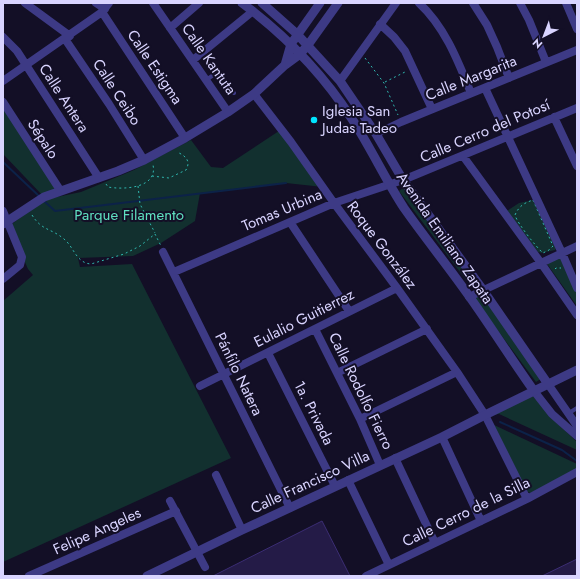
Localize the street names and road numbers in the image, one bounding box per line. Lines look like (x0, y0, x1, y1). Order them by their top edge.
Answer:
street label: Calle Kantuta (176, 19, 242, 99)
street label: Calle Estigma (122, 25, 188, 109)
street label: Calle Margarita (422, 50, 520, 106)
street label: Calle Ceibo (87, 54, 147, 130)
street label: Calle Antera (34, 59, 94, 137)
street label: Calle Cerro del Potosí (417, 93, 554, 168)
street label: Sépalo (22, 115, 64, 163)
street label: Avenida Emiliano Zapata (391, 168, 499, 308)
street label: Tomas Urbina (238, 183, 326, 237)
street label: Roque González (342, 196, 422, 294)
street label: Eulalio Guitierrez (250, 283, 358, 353)
street label: Pánfilo Natera (209, 329, 269, 419)
street label: Calle Rodolfo Fierro (323, 329, 399, 453)
street label: 1a. Privada (288, 377, 340, 449)
street label: Calle Francisco Villa (247, 445, 373, 519)
street label: Calle Cerro de la Silla (398, 472, 534, 552)
street label: Felipe Angeles (50, 502, 144, 560)

